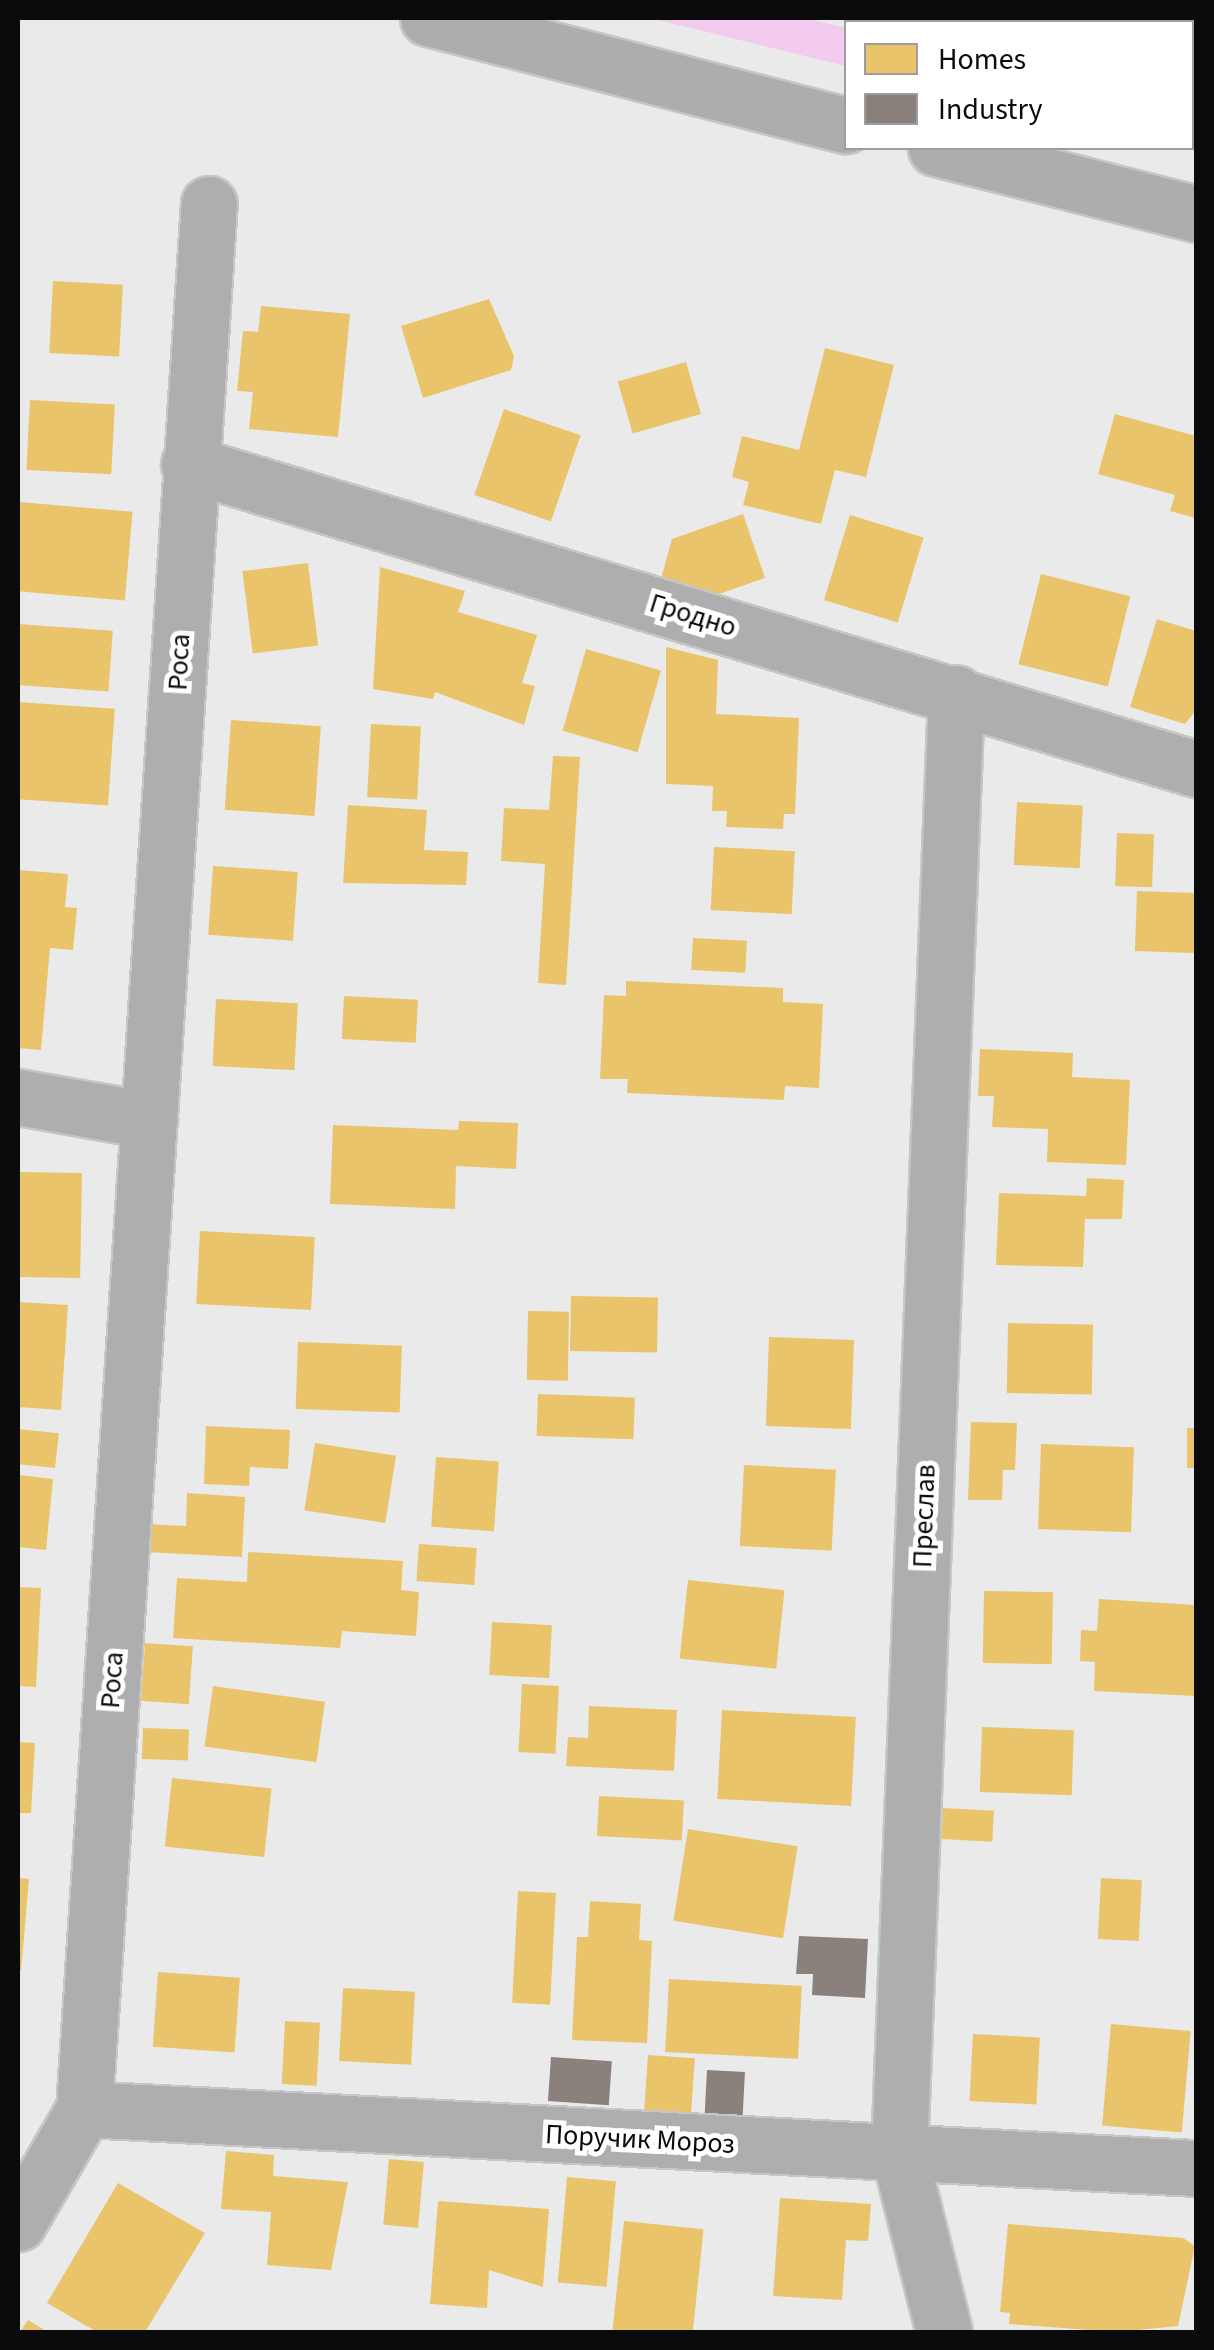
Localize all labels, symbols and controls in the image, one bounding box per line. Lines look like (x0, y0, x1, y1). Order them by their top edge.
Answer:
legend (844, 20, 1194, 150)
text: Homes (938, 38, 1026, 81)
text: Industry (938, 88, 1043, 131)
street label: Гродно (646, 586, 740, 644)
street label: Роса (161, 633, 197, 691)
street label: Преслав (905, 1464, 943, 1568)
street label: Роса (93, 1650, 131, 1710)
street label: Поручик Мороз (544, 2117, 736, 2161)

